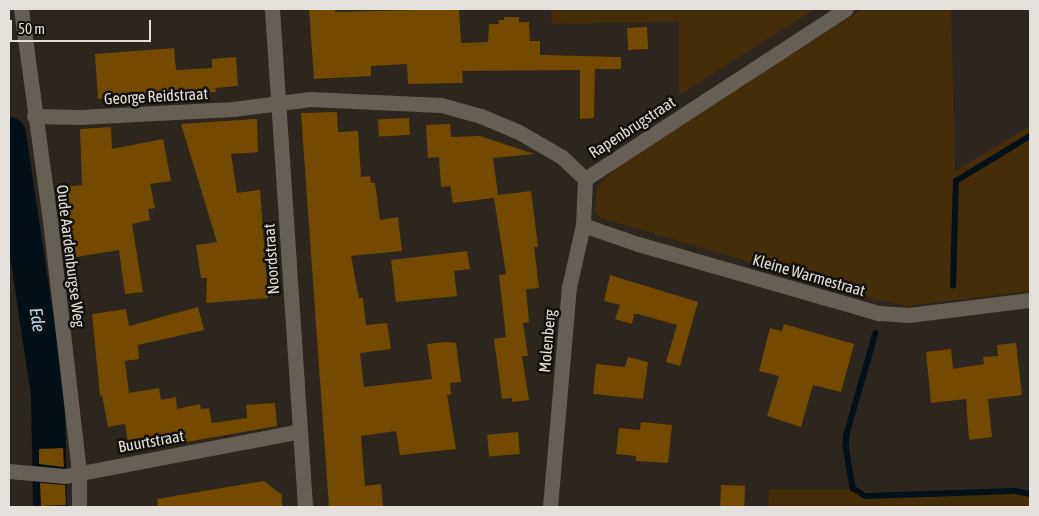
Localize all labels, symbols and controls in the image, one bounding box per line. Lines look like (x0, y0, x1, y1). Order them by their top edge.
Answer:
scale bar (12, 10, 154, 42)
text: 50 m (18, 20, 45, 37)
street label: George Reidstraat (104, 84, 208, 108)
street label: Rapenbrugstraat (585, 92, 679, 162)
street label: Oude Aardenburgse Weg (53, 184, 89, 328)
street label: Noordstraat (259, 223, 283, 295)
street label: Kleine Warmestraat (750, 250, 868, 300)
water label: Ede (24, 306, 50, 334)
street label: Molenberg (535, 309, 559, 373)
street label: Buurtstraat (117, 426, 185, 456)

